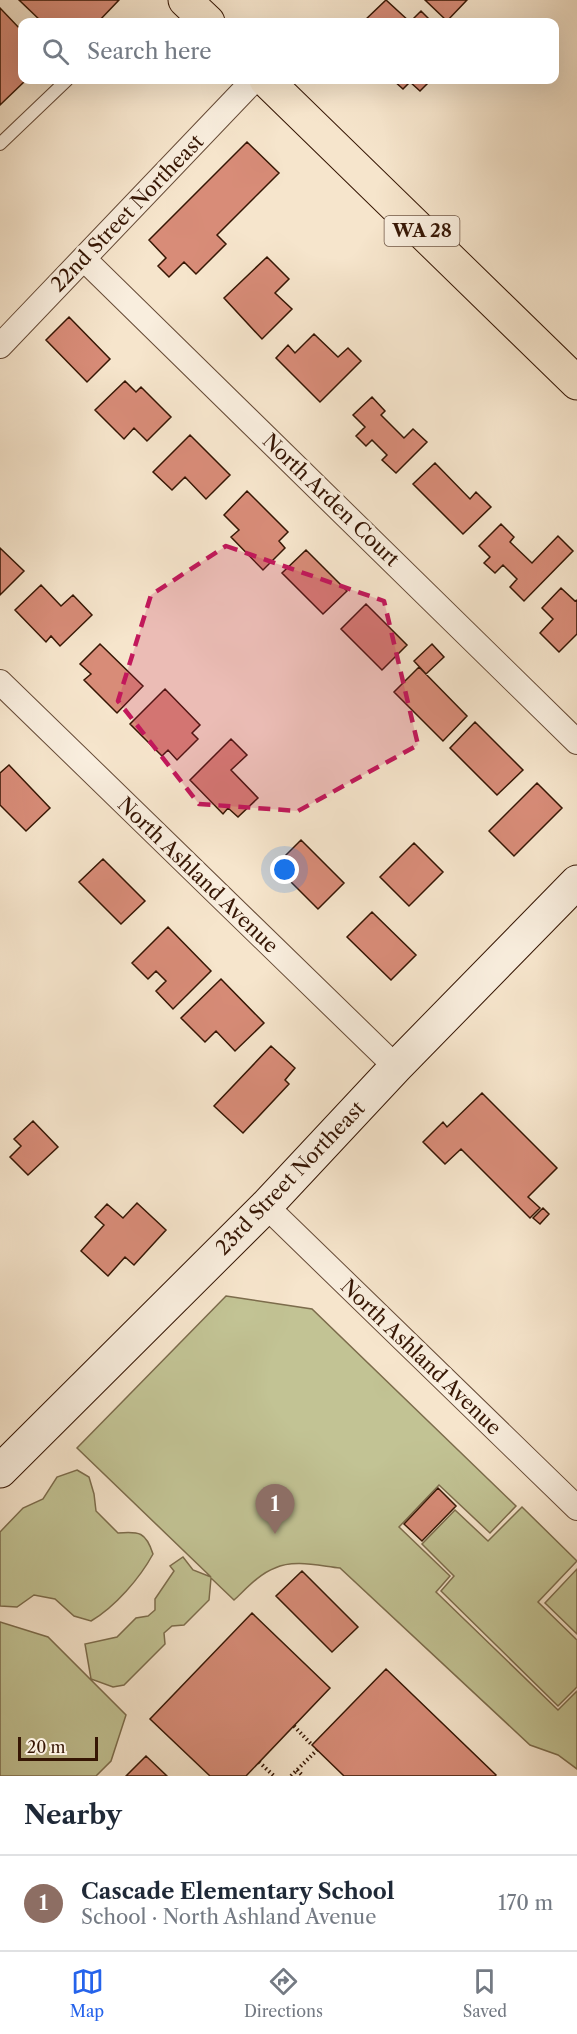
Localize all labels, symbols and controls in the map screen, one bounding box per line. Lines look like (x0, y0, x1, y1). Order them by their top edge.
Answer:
search box (18, 18, 559, 84)
icon: search (39, 35, 72, 68)
text: Search here (87, 38, 212, 65)
street label: 22nd Street Northeast (46, 130, 208, 296)
road number: WA 28 (384, 216, 460, 246)
street label: North Arden Court (258, 429, 404, 571)
street label: North Ashland Avenue (113, 792, 283, 958)
your location (270, 855, 299, 884)
street label: 23rd Street Northeast (211, 1096, 369, 1260)
street label: North Ashland Avenue (336, 1274, 506, 1440)
pin: 1 (256, 1484, 294, 1534)
scale bar (18, 1734, 98, 1762)
text: 20 m (27, 1737, 66, 1757)
text: Nearby (24, 1799, 122, 1831)
text: Cascade Elementary School (81, 1878, 394, 1905)
text: 1 (39, 1891, 48, 1915)
text: 170 m (498, 1891, 553, 1915)
text: School · North Ashland Avenue (81, 1905, 376, 1929)
tab: Map (70, 1965, 104, 2021)
tab: Directions (244, 1965, 323, 2021)
tab: Saved (463, 1965, 507, 2021)

